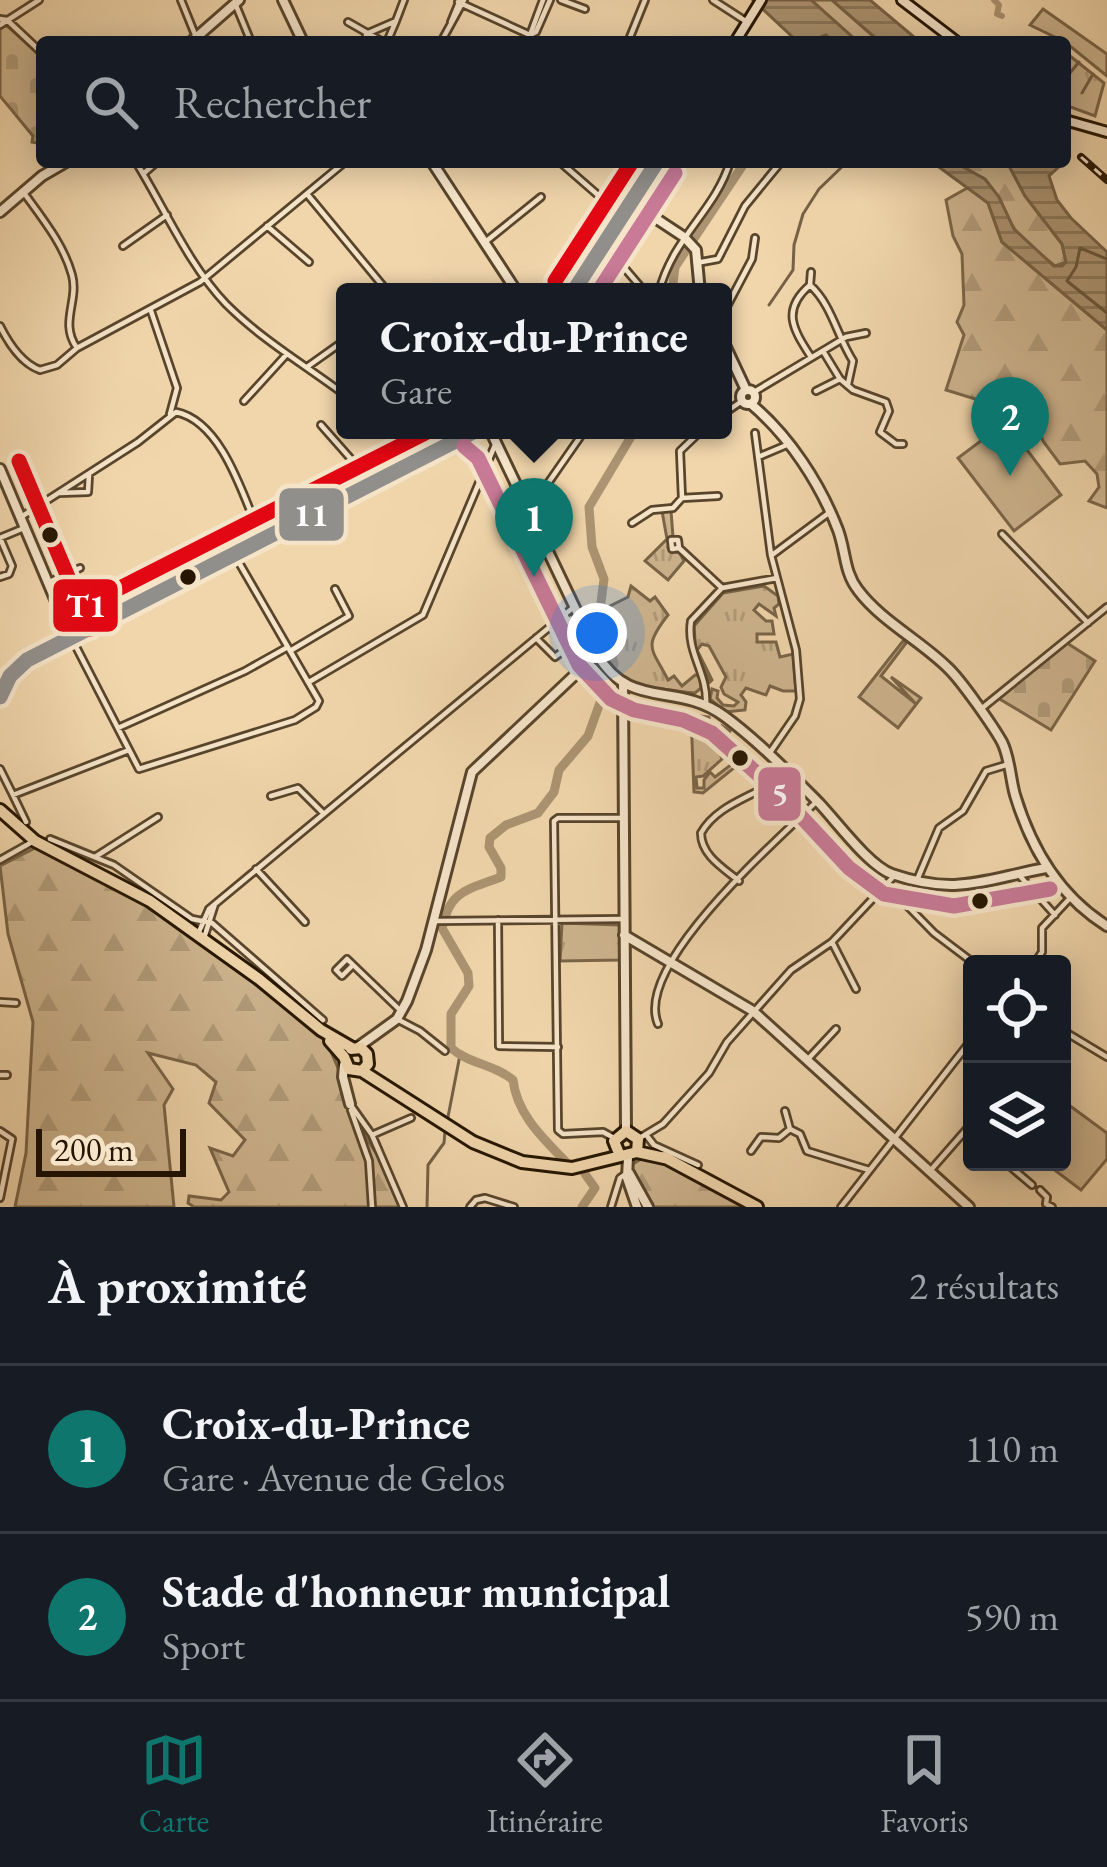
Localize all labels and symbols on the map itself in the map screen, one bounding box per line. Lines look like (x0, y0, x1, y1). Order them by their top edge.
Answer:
pin: 2 (971, 377, 1049, 476)
pin: 1 (495, 478, 573, 577)
line badge: 11 (277, 486, 346, 543)
text: 11 (294, 493, 328, 536)
unlabelled marker (39, 524, 61, 546)
unlabelled marker (177, 566, 199, 588)
line badge: T1 (51, 577, 120, 634)
text: T1 (66, 584, 106, 627)
your location (567, 603, 627, 663)
unlabelled marker (729, 747, 751, 769)
line badge: 5 (756, 765, 803, 823)
text: 5 (771, 772, 789, 815)
unlabelled marker (969, 890, 991, 912)
scale bar (36, 1123, 186, 1176)

